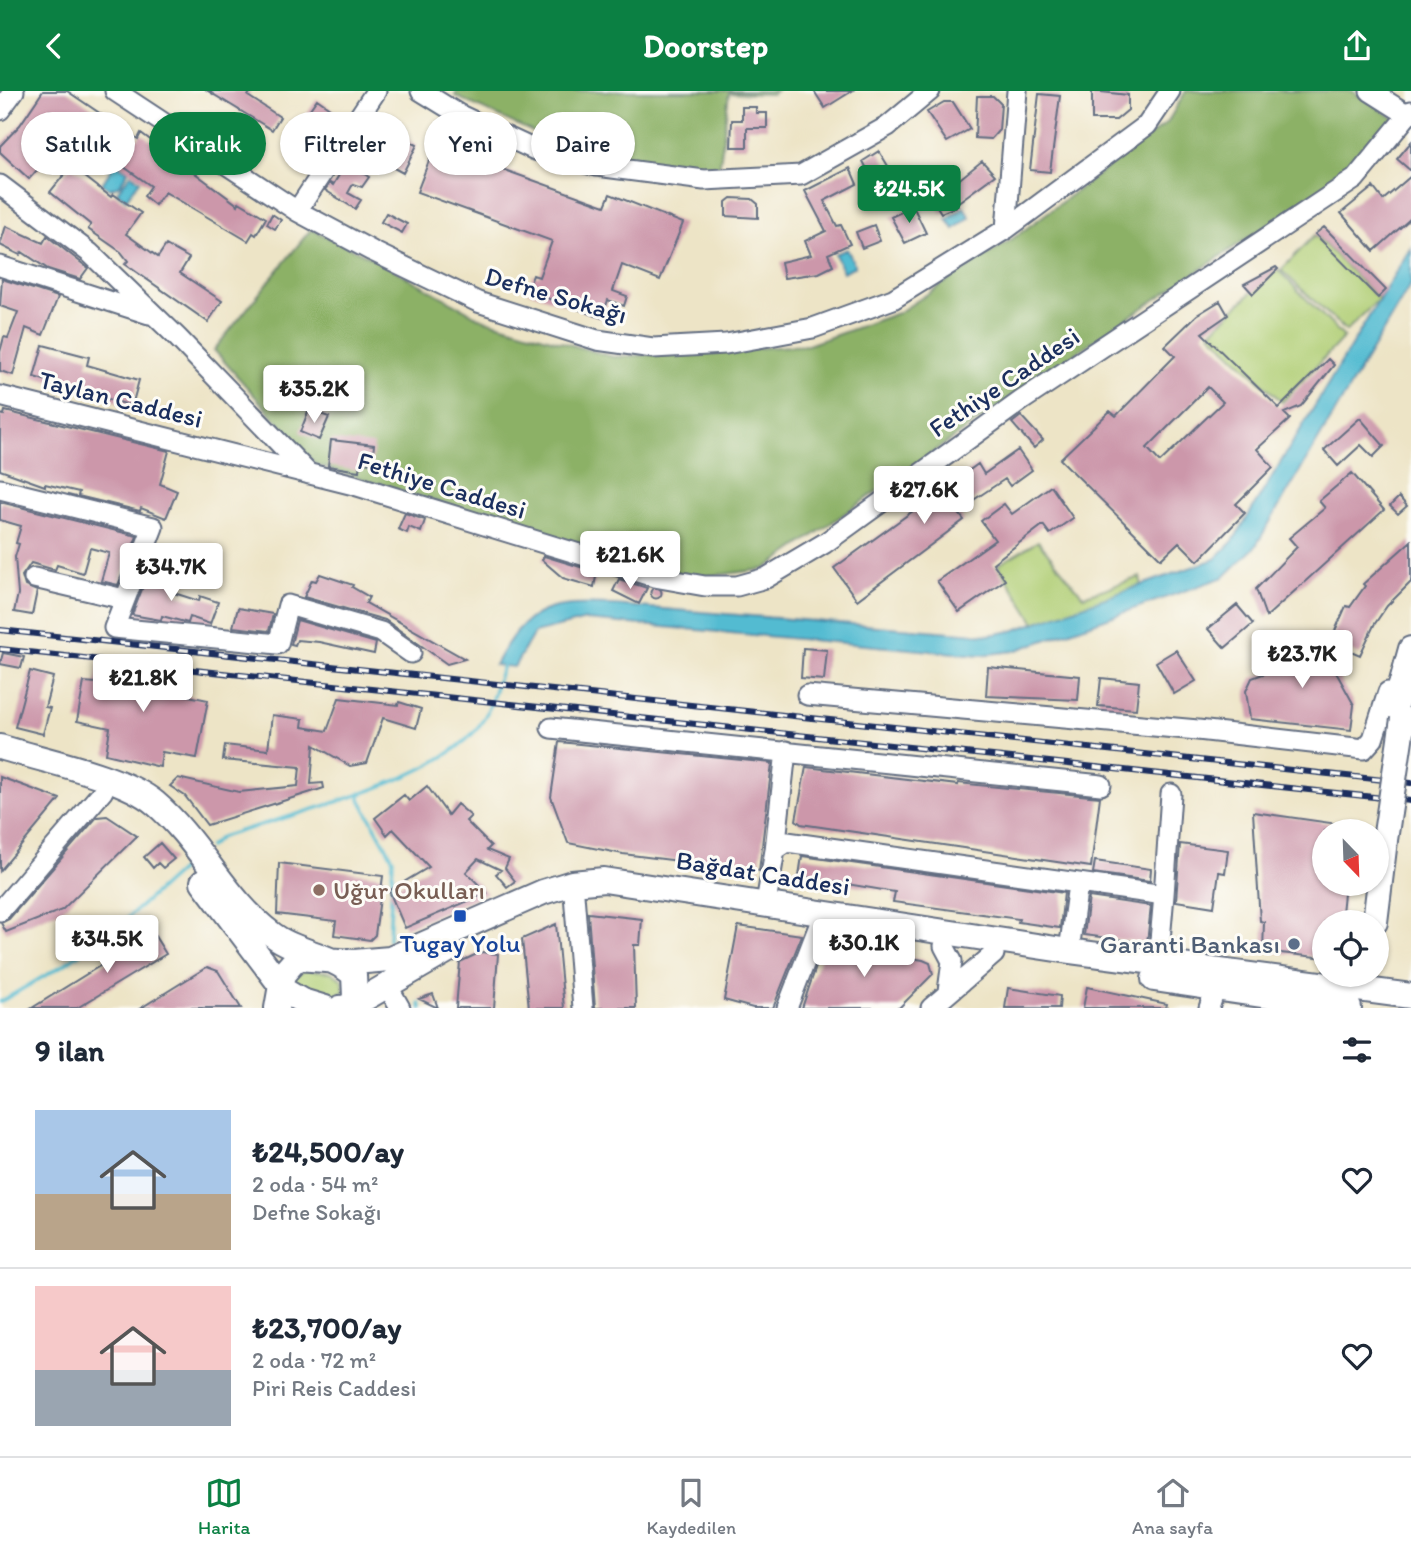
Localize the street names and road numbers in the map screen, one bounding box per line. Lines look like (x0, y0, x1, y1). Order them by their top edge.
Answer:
street label: Defne Sokağı (481, 259, 631, 331)
street label: Fethiye Caddesi (923, 320, 1085, 444)
street label: Taylan Caddesi (36, 363, 206, 435)
street label: Fethiye Caddesi (354, 444, 530, 526)
street label: Bağdat Caddesi (674, 843, 852, 903)

